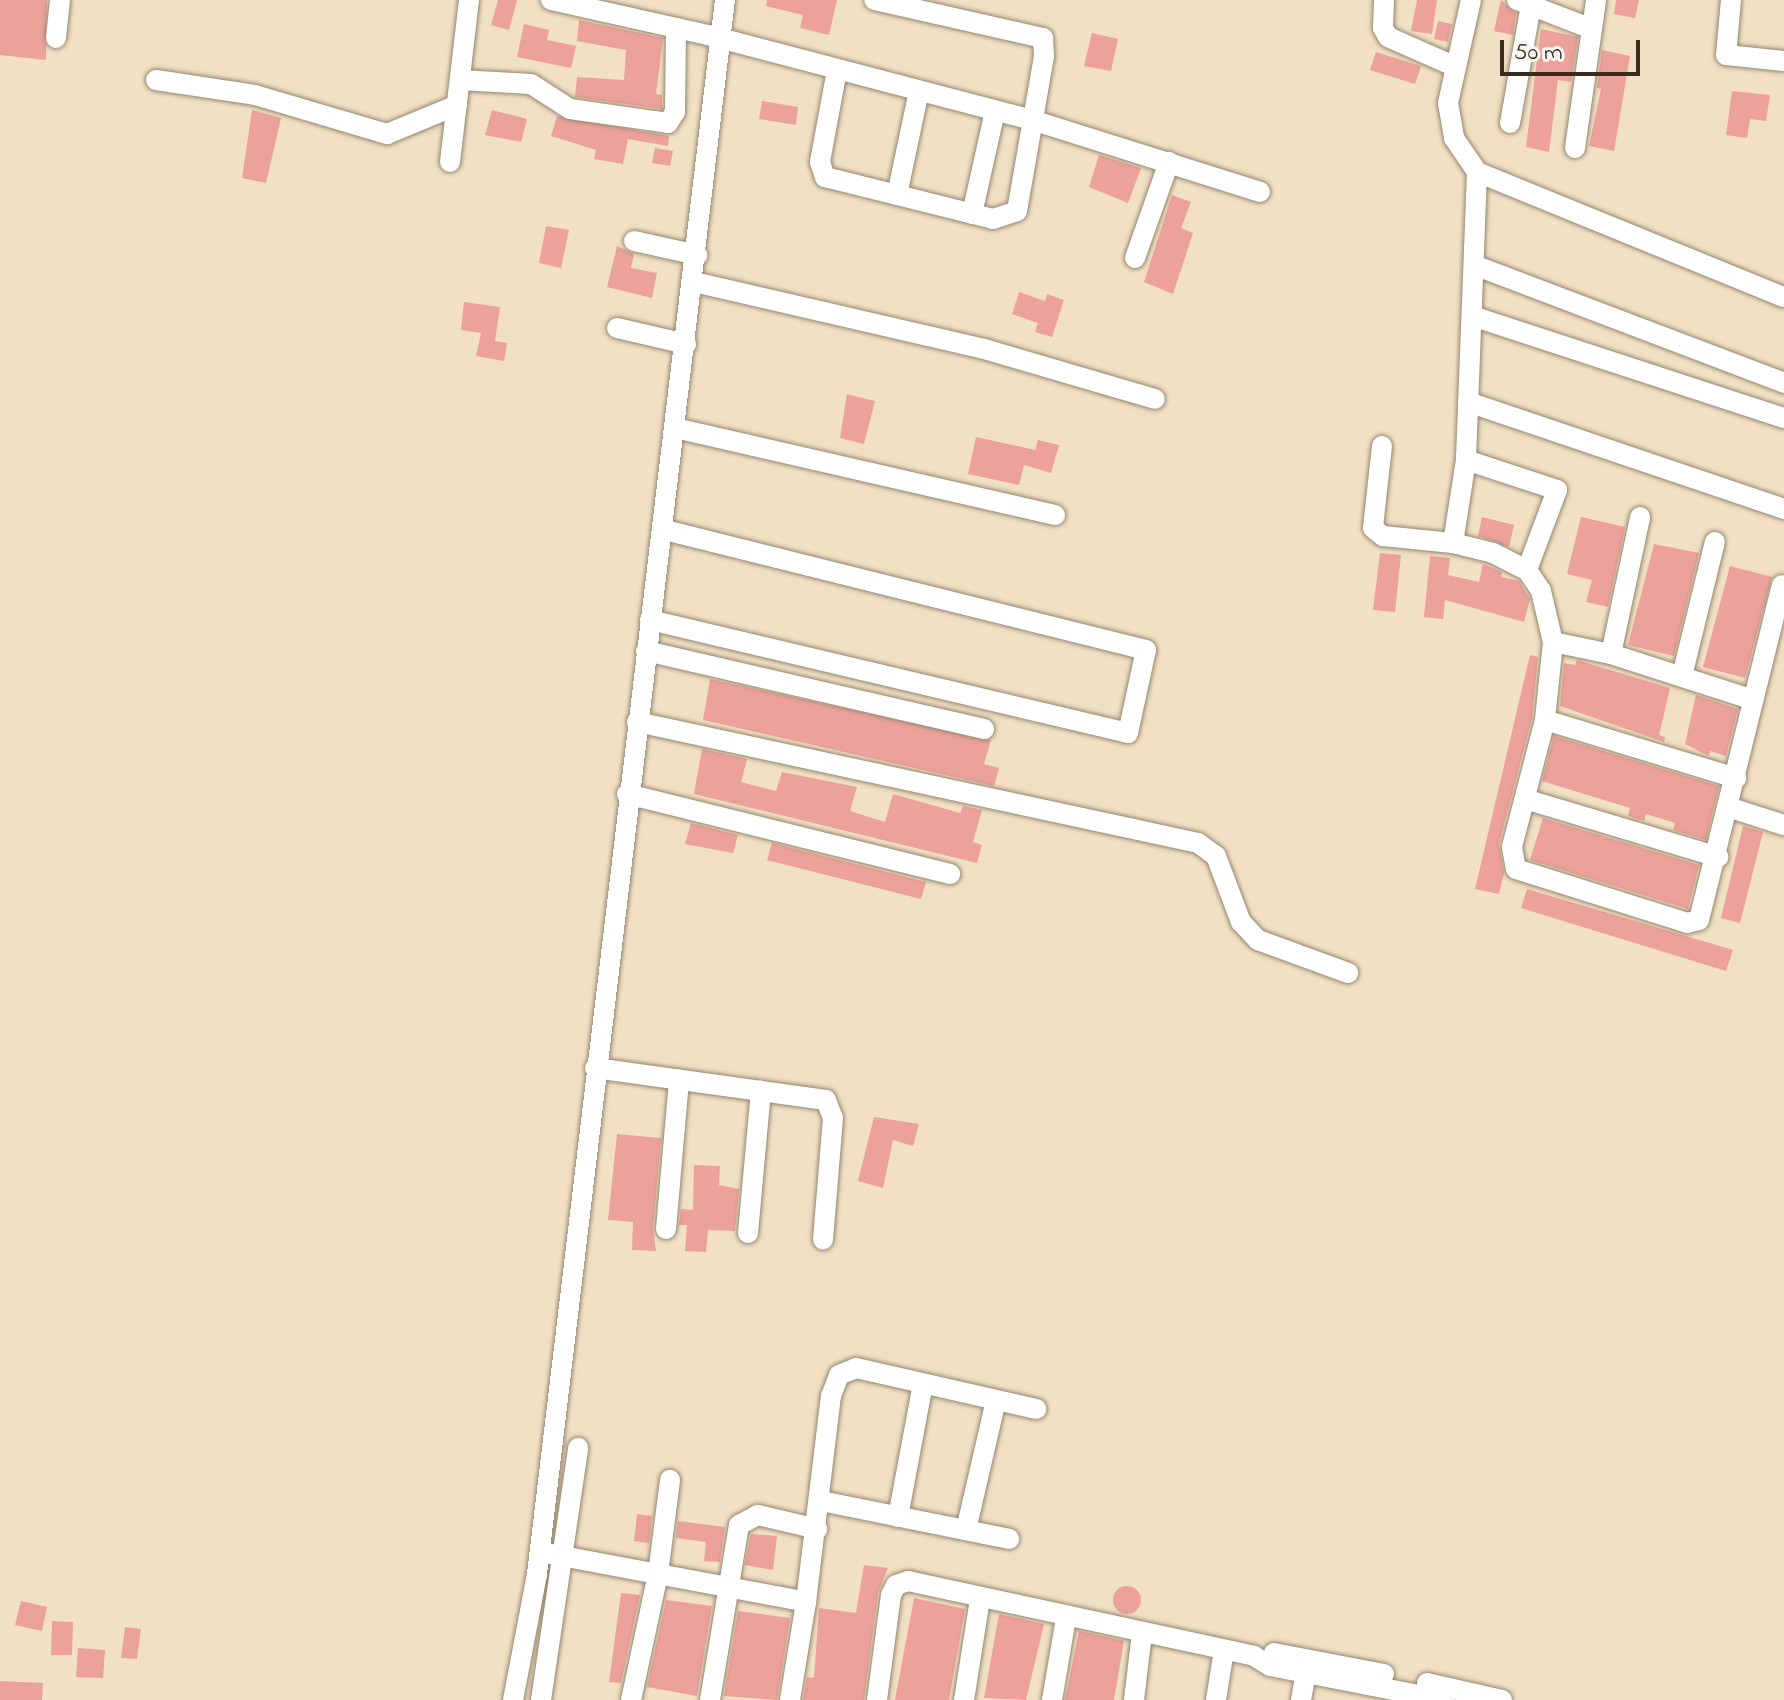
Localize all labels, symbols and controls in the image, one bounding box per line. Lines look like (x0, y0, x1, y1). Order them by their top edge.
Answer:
scale bar (1504, 24, 1644, 74)
text: 50 m (1514, 36, 1563, 71)

